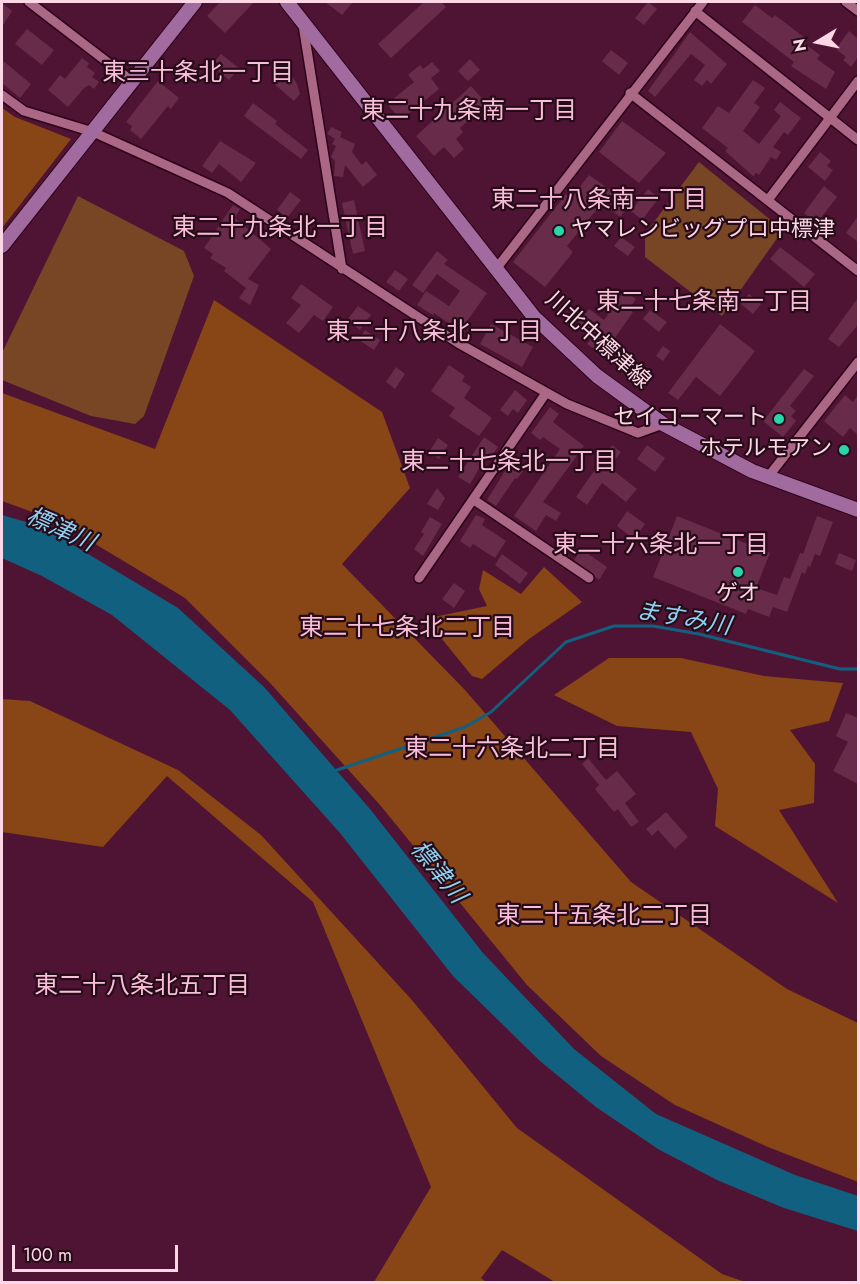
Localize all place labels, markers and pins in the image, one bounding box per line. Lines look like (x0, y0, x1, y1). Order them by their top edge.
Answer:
place label: ヤマレンビッグプロ中標津 (571, 218, 835, 244)
marker: ヤマレンビッグプロ中標津 (552, 224, 566, 238)
place label: セイコーマート (613, 406, 767, 432)
marker: セイコーマート (772, 412, 786, 426)
place label: ホテルモアン (700, 437, 832, 463)
marker: ホテルモアン (837, 443, 851, 457)
marker: ゲオ (731, 565, 745, 579)
place label: ゲオ (716, 582, 760, 608)

